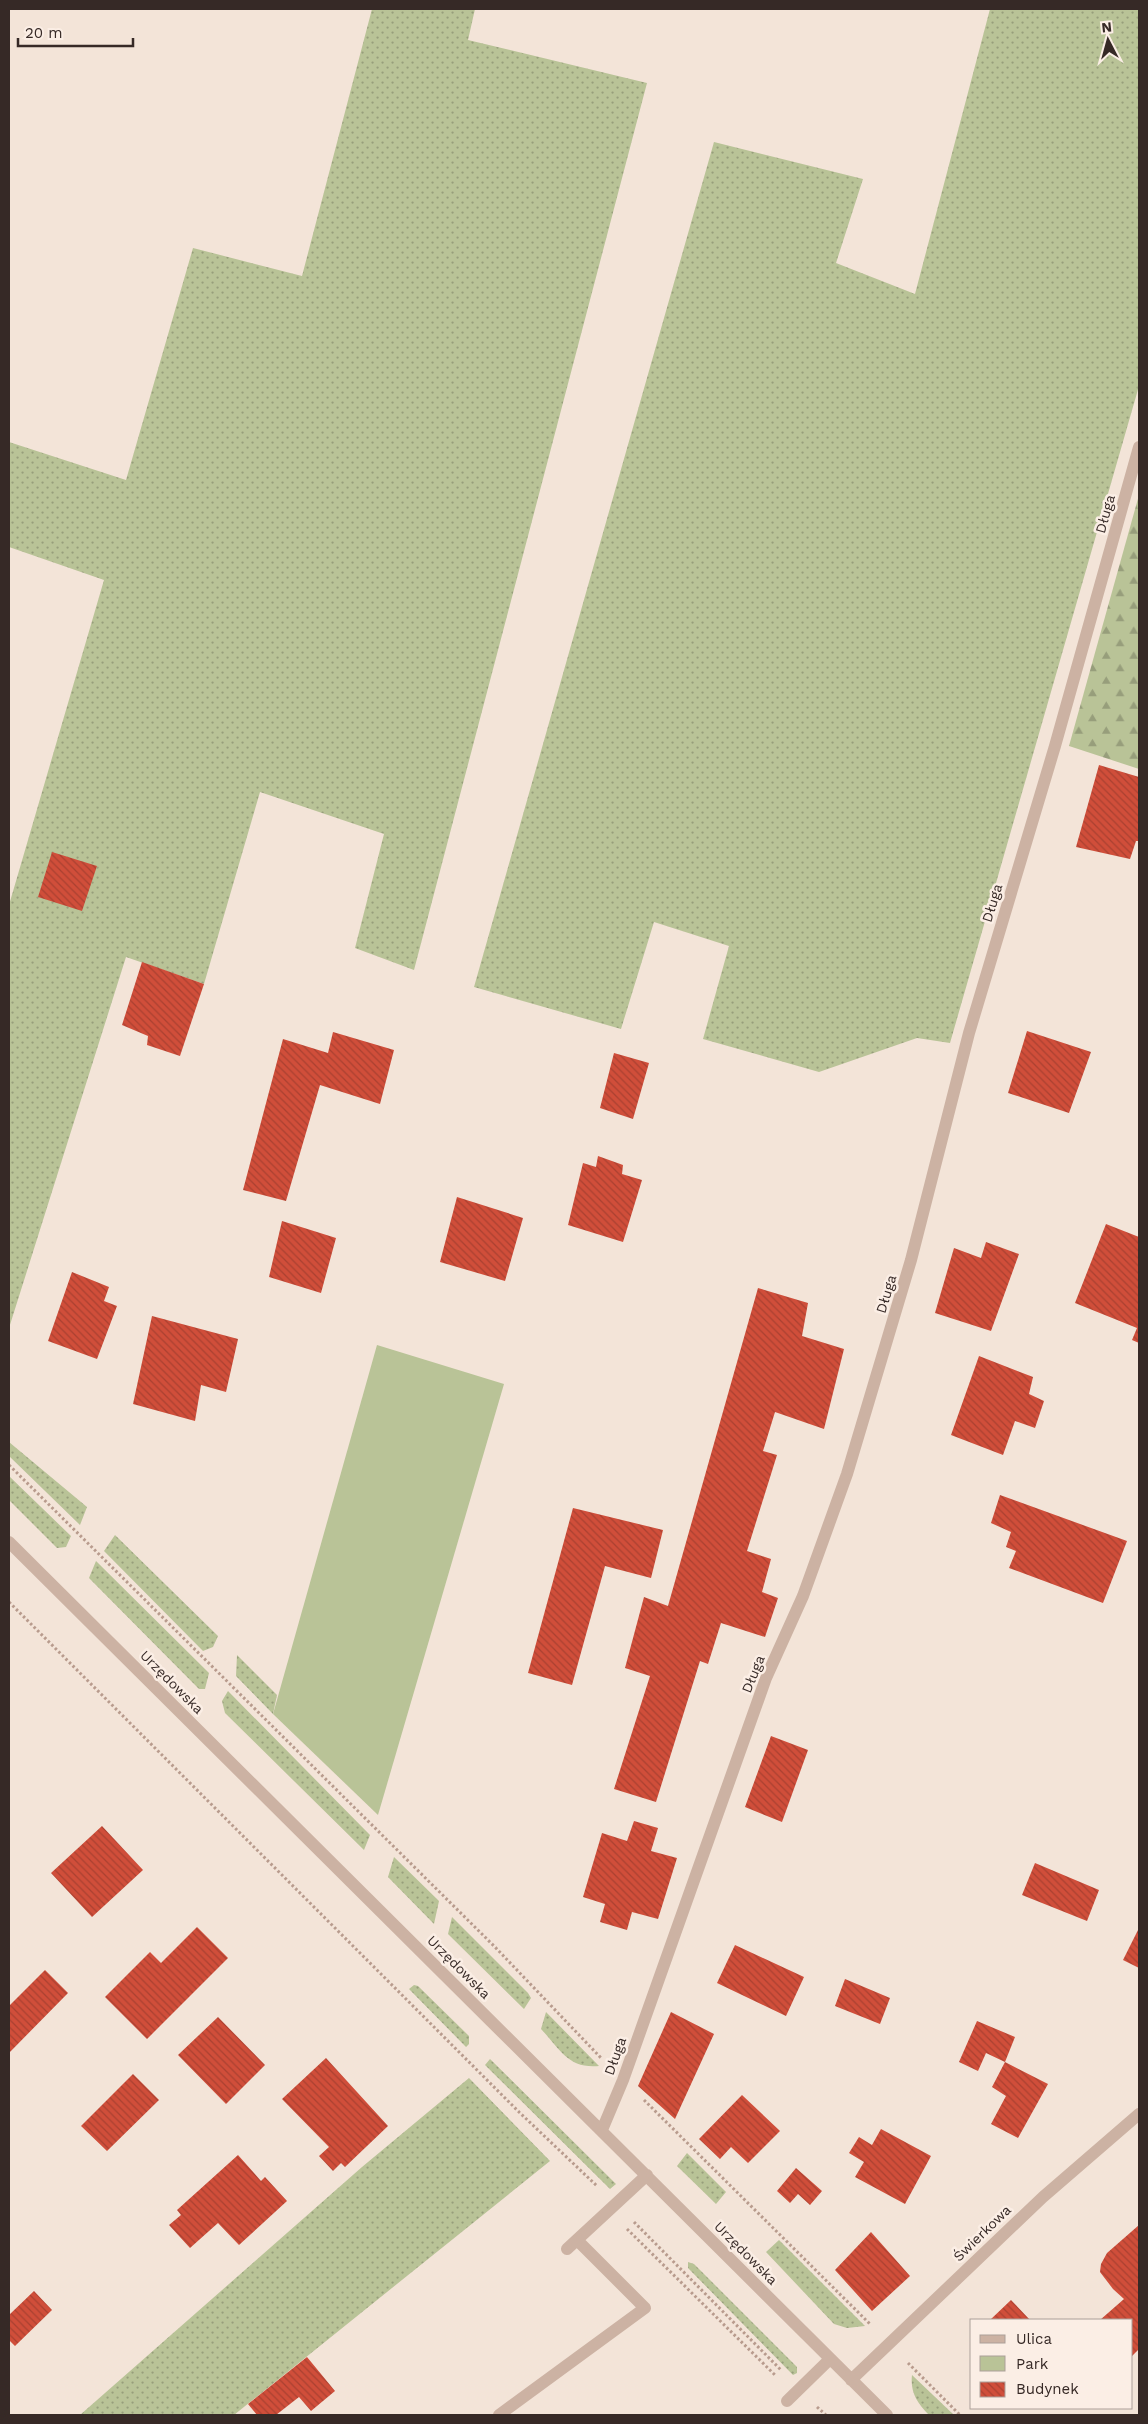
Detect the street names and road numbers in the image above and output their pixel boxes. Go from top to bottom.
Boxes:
street label: Długa [1092,493,1118,535]
street label: Długa [979,882,1005,924]
street label: Długa [873,1273,899,1315]
street label: Urzędowska [137,1647,207,1717]
street label: Długa [738,1653,768,1695]
street label: Urzędowska [424,1932,494,2002]
street label: Długa [601,2035,629,2077]
street label: Świerkowa [950,2202,1014,2264]
street label: Urzędowska [711,2218,781,2288]

